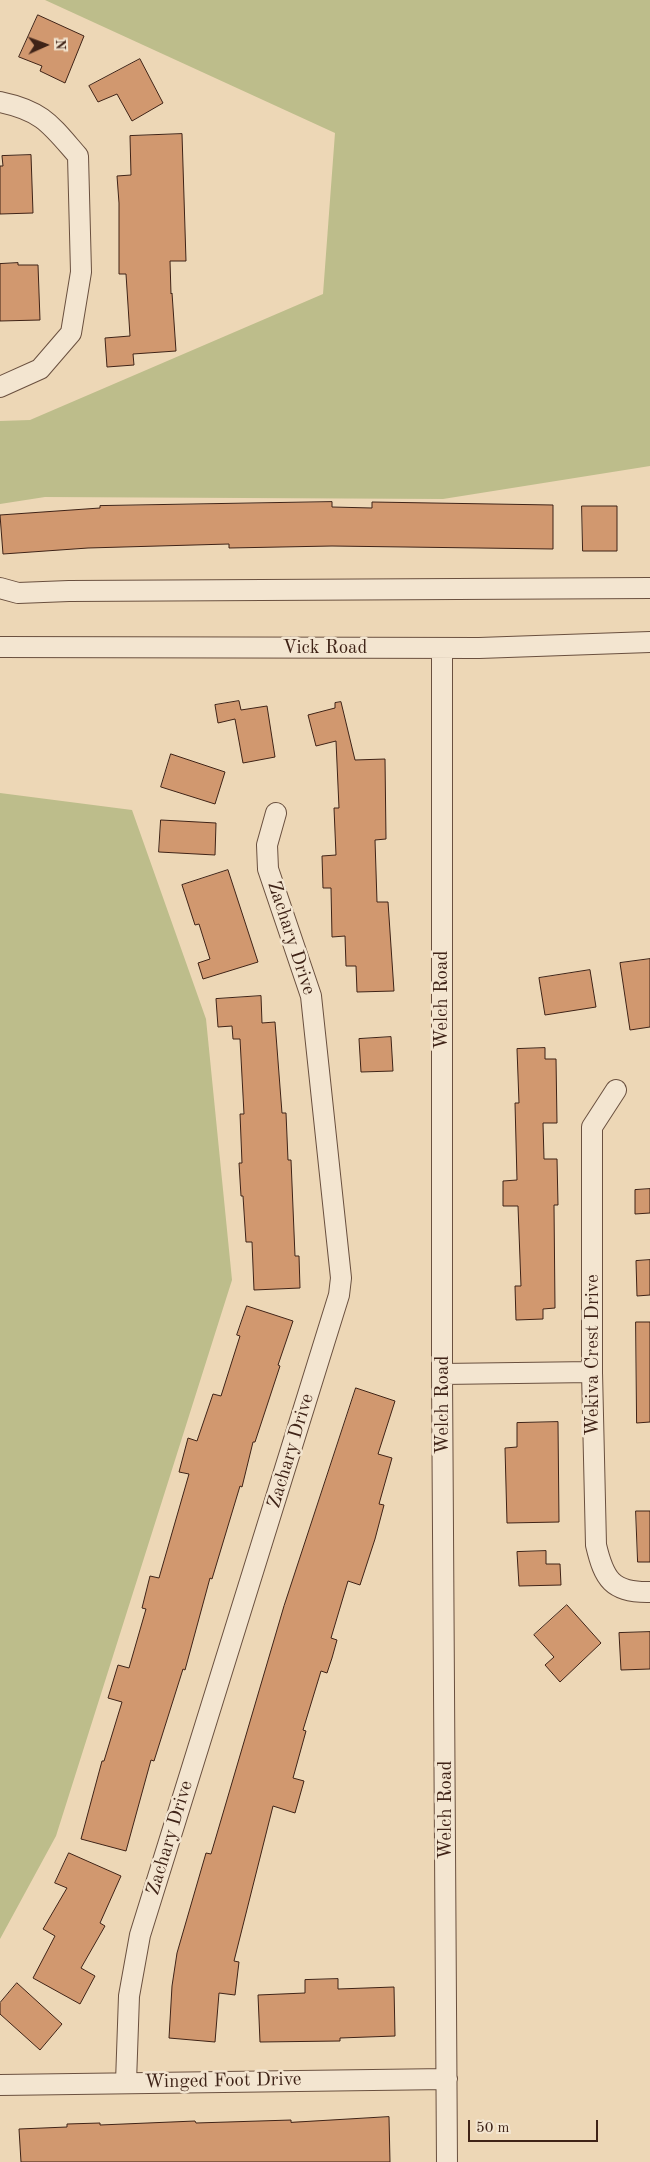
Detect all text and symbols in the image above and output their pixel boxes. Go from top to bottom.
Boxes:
north arrow [20,20,70,70]
text: N [53,39,67,50]
street label: Vick Road [283,637,367,659]
street label: Zachary Drive [262,878,320,998]
street label: Welch Road [431,951,453,1049]
street label: Wekiva Crest Drive [582,1274,604,1436]
street label: Welch Road [432,1356,454,1454]
street label: Zachary Drive [263,1391,319,1511]
street label: Welch Road [435,1761,457,1859]
street label: Zachary Drive [142,1778,198,1898]
street label: Winged Foot Drive [144,2068,302,2094]
scale bar [470,2110,600,2142]
text: 50 m [476,2121,510,2136]

